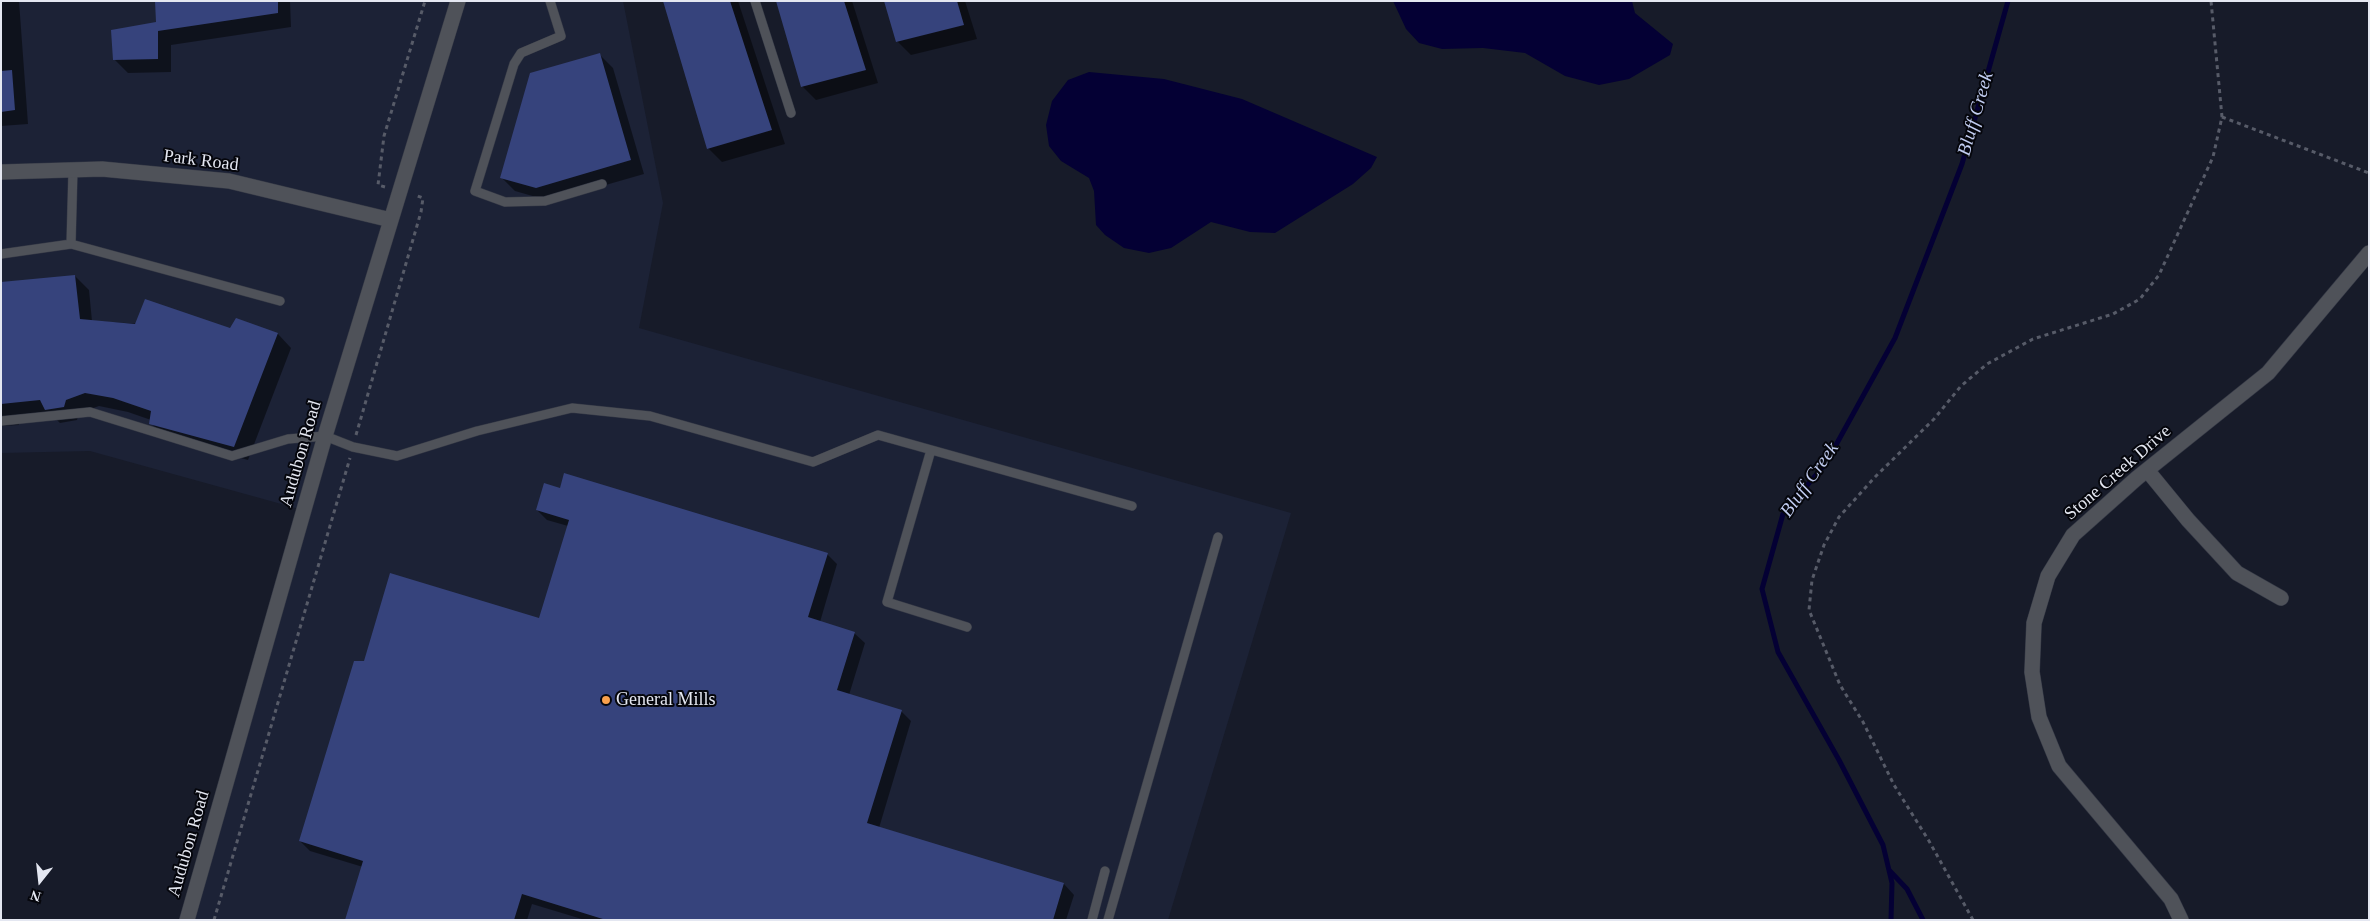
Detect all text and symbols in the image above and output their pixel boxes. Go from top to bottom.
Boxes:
water label: Bluff Creek [1953,69,1999,159]
street label: Park Road [162,146,240,176]
street label: Audubon Road [276,398,326,510]
street label: Stone Creek Drive [2060,421,2176,525]
water label: Bluff Creek [1776,438,1844,522]
place label: General Mills [616,689,715,711]
marker: General Mills [600,694,612,706]
street label: Audubon Road [164,788,214,900]
north arrow [15,856,65,906]
text: N [29,887,43,905]

